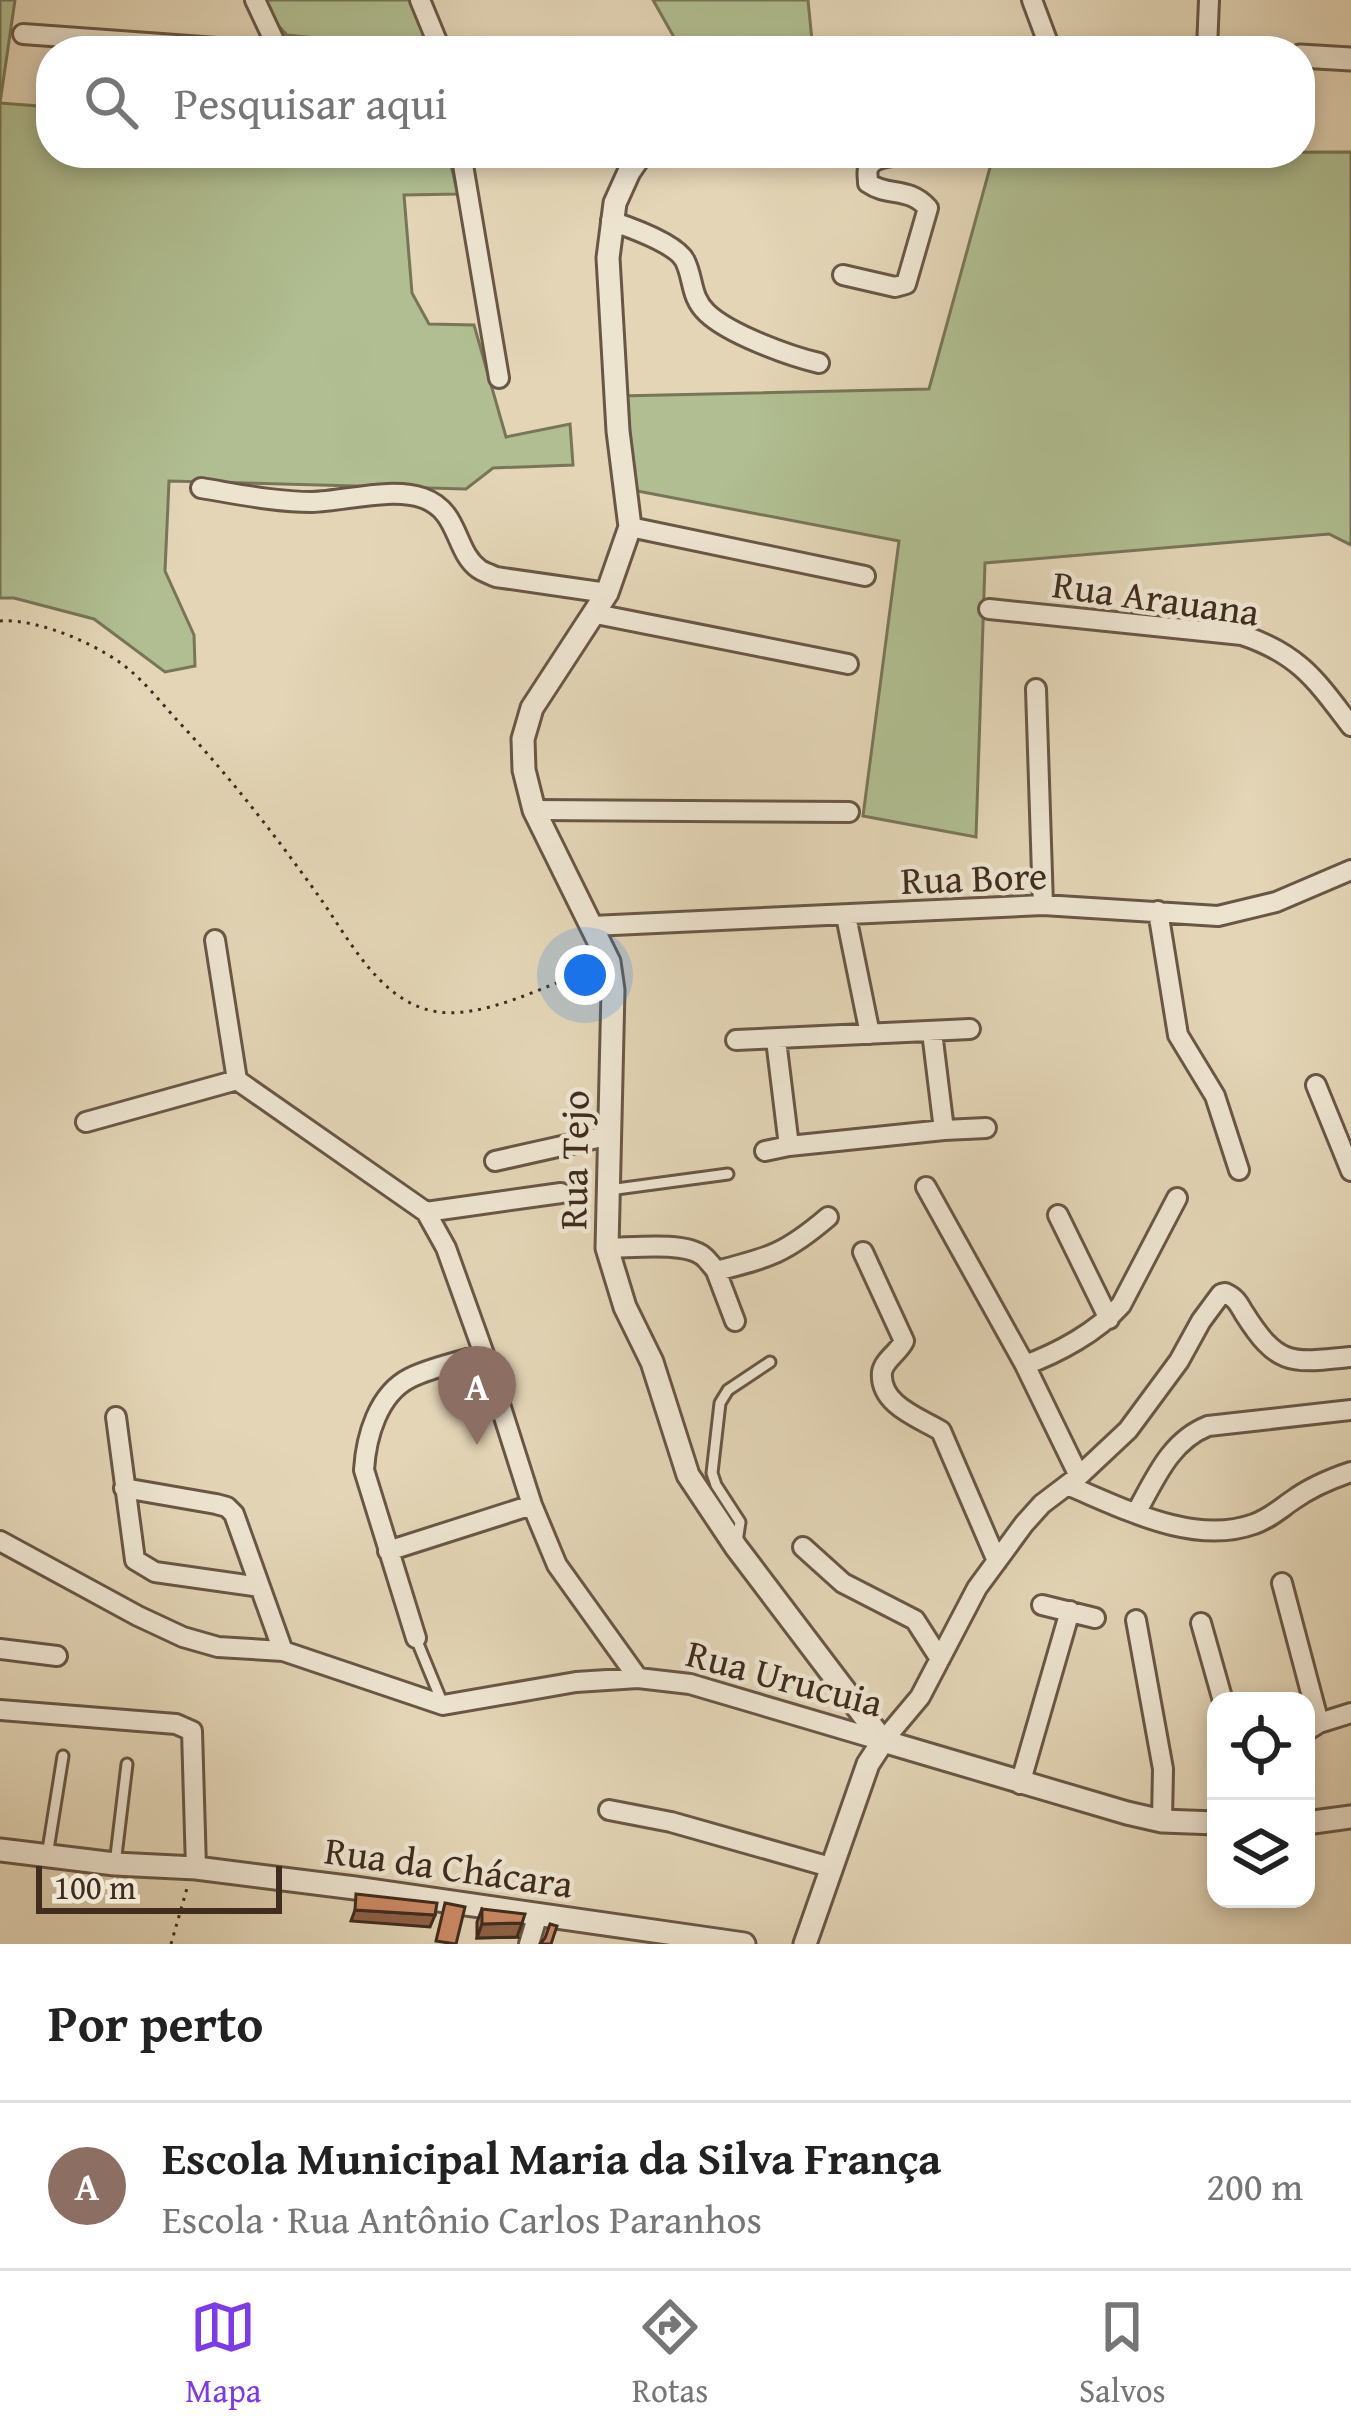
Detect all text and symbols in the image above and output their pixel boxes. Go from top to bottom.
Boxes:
search box [36,36,1315,168]
icon: search [78,69,144,135]
text: Pesquisar aqui [174,70,447,135]
street label: Rua Arauana [1049,554,1264,640]
street label: Rua Bore [900,846,1048,908]
your location [555,945,615,1005]
street label: Rua Tejo [543,1090,603,1230]
pin: A [438,1346,516,1445]
street label: Rua Urucuia [680,1623,890,1731]
map controls [1207,1692,1315,1908]
button: locate [1207,1692,1315,1800]
button: layers [1207,1800,1315,1908]
street label: Rua da Chácara [321,1820,577,1912]
scale bar [36,1860,282,1913]
text: 100 m [54,1863,136,1911]
text: Por perto [48,1985,263,2060]
text: Escola Municipal Maria da Silva França [162,2125,941,2190]
text: A [75,2157,99,2214]
text: 200 m [1206,2157,1303,2214]
text: Escola · Rua Antônio Carlos Paranhos [162,2190,762,2247]
tab: Mapa [185,2294,261,2414]
tab: Rotas [632,2294,708,2414]
tab: Salvos [1079,2294,1166,2414]

